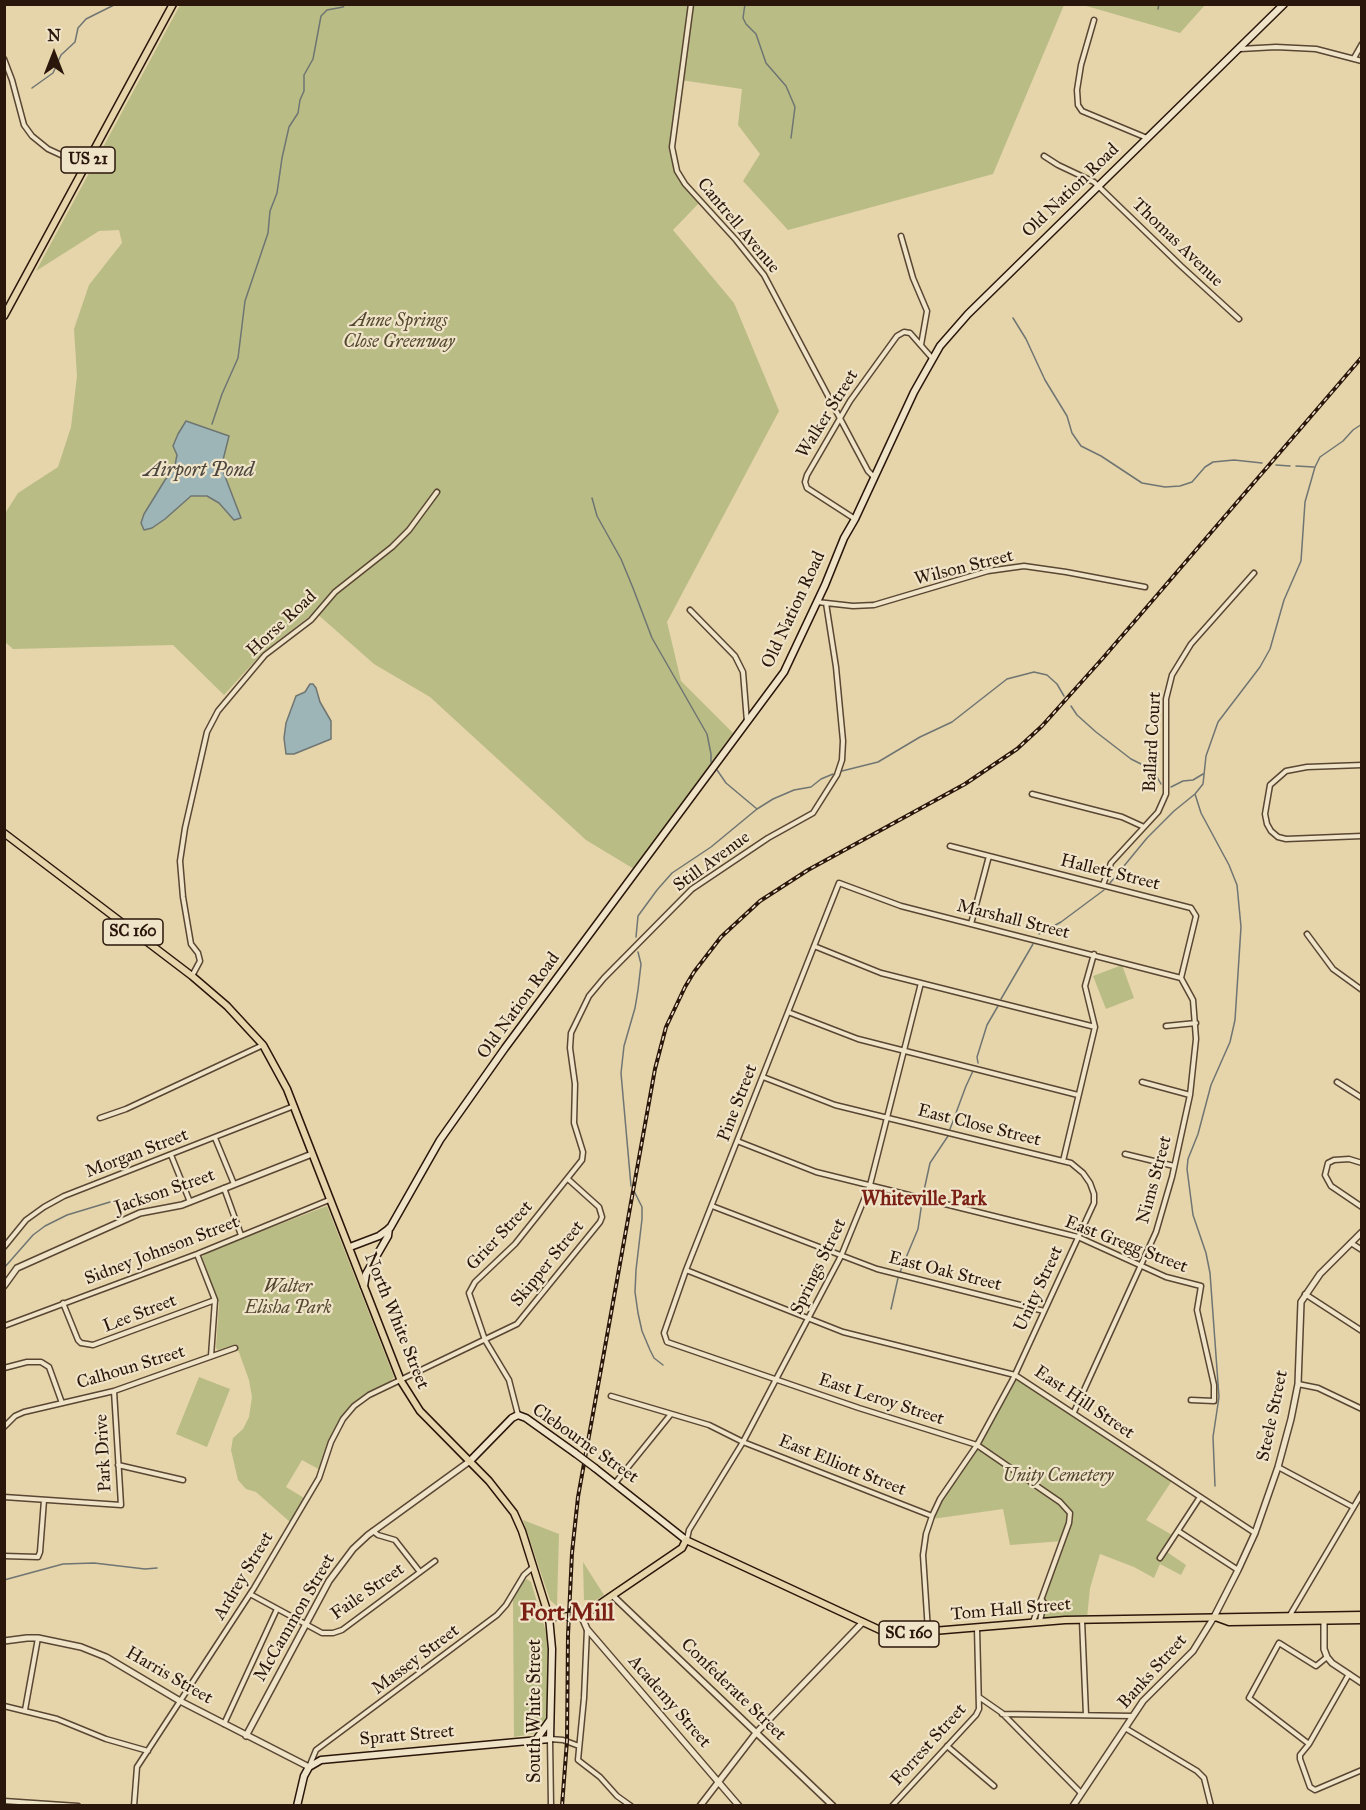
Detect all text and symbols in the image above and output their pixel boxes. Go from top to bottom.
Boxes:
north arrow [24,24,84,84]
text: N [47,26,61,45]
street label: Old Nation Road [1018,139,1124,243]
road number: US 21 [61,147,115,173]
street label: Cantrell Avenue [692,174,784,278]
street label: Thomas Avenue [1127,194,1227,292]
park label: Anne Springs Close Greenway [343,311,455,354]
street label: Walker Street [792,366,864,462]
water label: Airport Pond [144,459,254,483]
street label: Wilson Street [912,545,1016,591]
street label: Old Nation Road [758,548,830,672]
street label: Horse Road [243,586,321,662]
street label: Ballard Court [1140,691,1166,793]
street label: Still Avenue [670,827,754,897]
street label: Hallett Street [1058,850,1162,896]
street label: Marshall Street [954,896,1072,944]
road number: SC 160 [103,919,163,945]
street label: Old Nation Road [473,949,565,1063]
street label: Pine Street [713,1061,763,1145]
street label: East Close Street [915,1100,1043,1152]
street label: Morgan Street [82,1124,192,1184]
street label: Nims Street [1133,1134,1177,1226]
street label: Jackson Street [112,1165,218,1219]
district label: Whiteville Park [861,1188,987,1212]
street label: Grier Street [462,1197,538,1275]
street label: Sidney Johnson Street [82,1212,242,1290]
street label: East Gregg Street [1061,1212,1191,1278]
street label: Springs Street [786,1215,852,1319]
street label: Skipper Street [507,1217,589,1311]
street label: Unity Street [1010,1243,1068,1335]
street label: East Oak Street [886,1248,1004,1296]
street label: North White Street [359,1249,433,1393]
park label: Walter Elisha Park [245,1277,331,1320]
street label: Lee Street [100,1290,180,1338]
street label: Calhoun Street [74,1341,188,1395]
street label: East Hill Street [1030,1362,1138,1444]
street label: Steele Street [1253,1368,1293,1464]
street label: East Leroy Street [815,1370,947,1430]
street label: Clebourne Street [528,1399,642,1489]
street label: Park Drive [91,1413,117,1493]
street label: East Elliott Street [775,1431,909,1501]
park label: Unity Cemetery [1003,1466,1113,1488]
street label: Ardrey Street [209,1528,279,1624]
street label: McCammon Street [250,1550,340,1686]
street label: Faile Street [327,1559,409,1625]
street label: Tom Hall Street [950,1594,1072,1626]
district label: Fort Mill [520,1600,614,1628]
street label: Massey Street [368,1620,464,1700]
road number: SC 160 [879,1621,939,1647]
street label: Banks Street [1114,1630,1192,1714]
street label: Confederate Street [676,1634,790,1746]
street label: South White Street [525,1639,547,1783]
street label: Harris Street [122,1642,216,1710]
street label: Academy Street [623,1651,715,1753]
street label: Forrest Street [887,1700,971,1790]
street label: Spratt Street [359,1721,455,1751]

